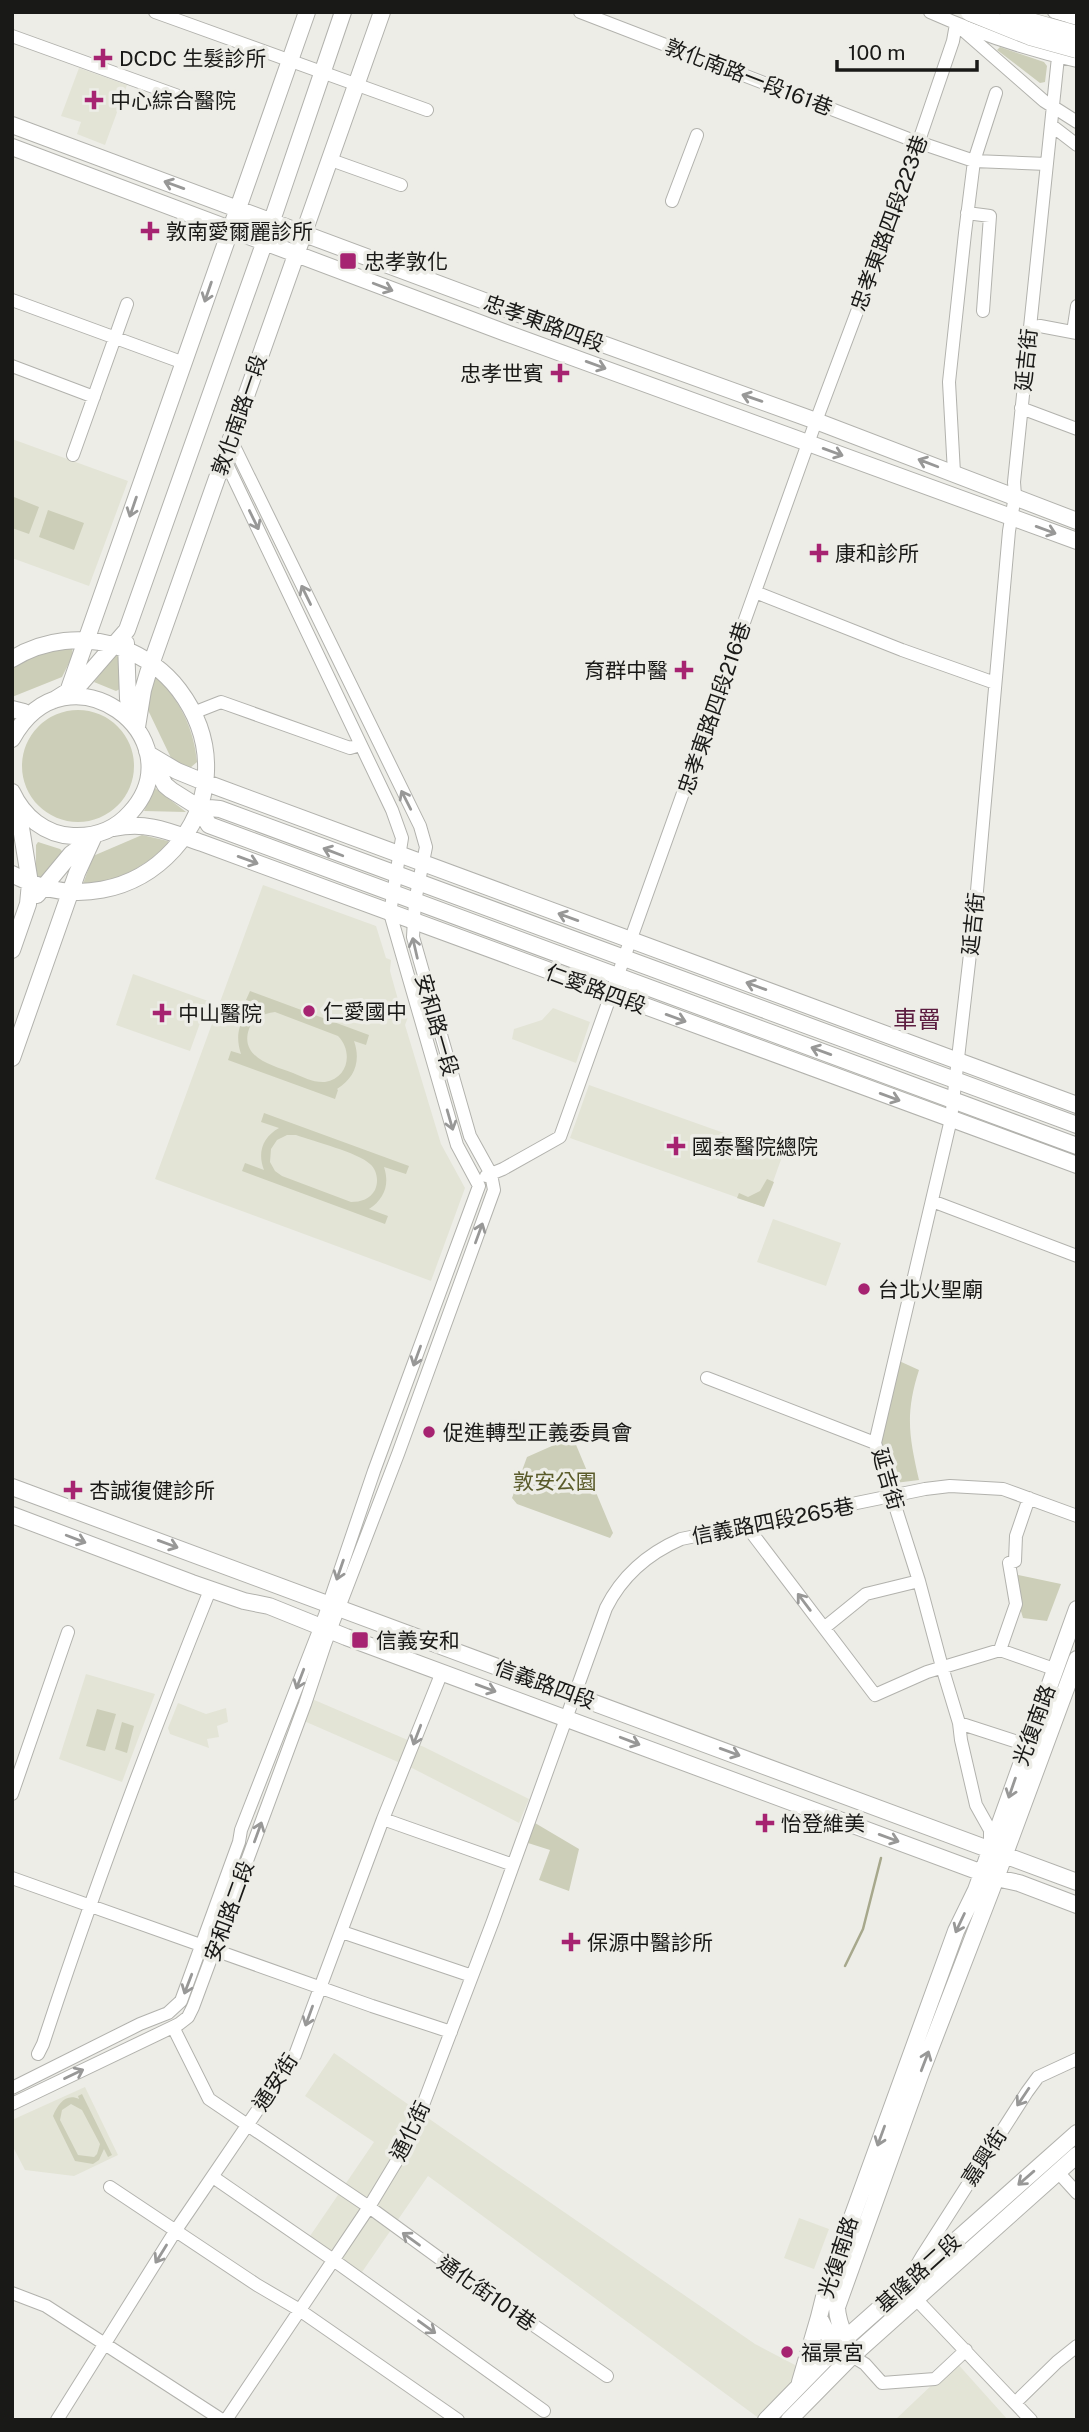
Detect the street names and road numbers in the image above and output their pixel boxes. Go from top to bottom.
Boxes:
street label: 敦化南路一段161巷 [662,34,836,120]
street label: 忠孝東路四段223巷 [846,132,932,314]
street label: 忠孝東路四段 [481,290,607,356]
street label: 延吉街 [1010,327,1042,393]
street label: 敦化南路一段 [207,351,271,479]
street label: 忠孝東路四段216巷 [673,618,755,798]
street label: 延吉街 [957,891,989,957]
street label: 仁愛路四段 [542,959,650,1019]
street label: 安和路一段 [411,971,463,1079]
street label: 延吉街 [867,1445,909,1513]
street label: 信義路四段265巷 [690,1493,856,1549]
street label: 信義路四段 [491,1654,599,1714]
street label: 光復南路 [1008,1681,1060,1769]
street label: 安和路二段 [199,1857,259,1965]
street label: 通安街 [247,2049,303,2115]
street label: 通化街 [385,2097,435,2165]
street label: 嘉興街 [956,2124,1012,2190]
street label: 光復南路 [813,2213,863,2301]
street label: 基隆路二段 [871,2229,965,2317]
street label: 通化街101巷 [433,2250,541,2336]

